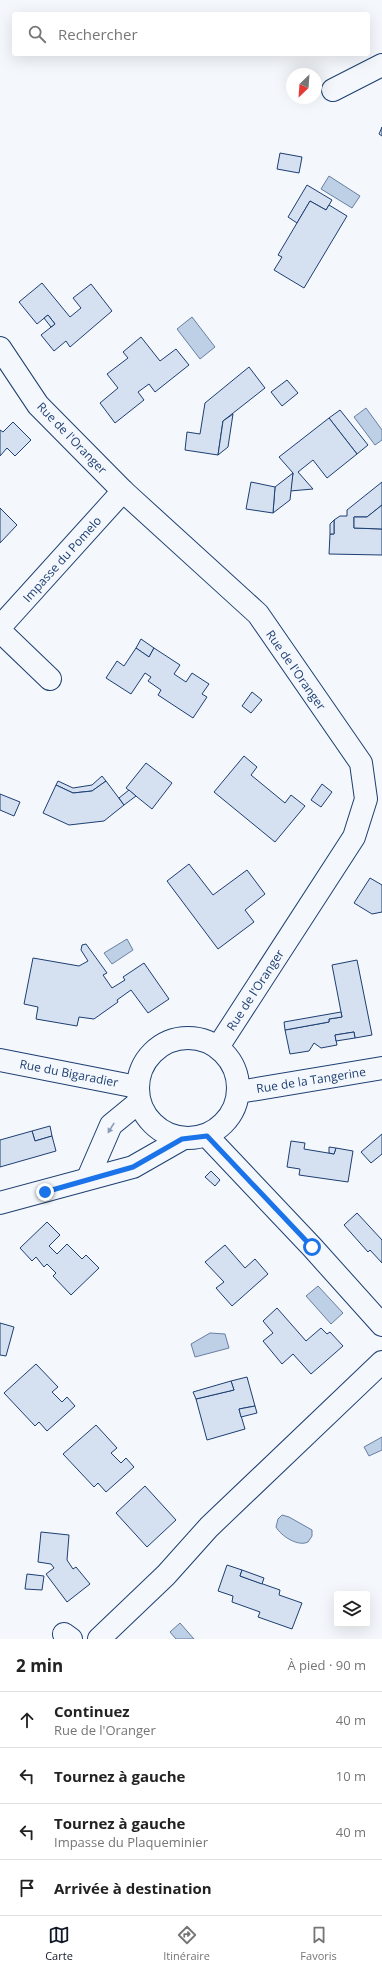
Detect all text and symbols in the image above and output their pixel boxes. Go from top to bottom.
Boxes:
search box [12,12,370,56]
icon: search [26,23,48,45]
text: Rechercher [58,24,138,44]
north arrow [286,68,322,104]
street label: Rue de l'Oranger [33,398,111,478]
street label: Impasse du Pomelo [19,512,105,606]
street label: Rue de l'Oranger [262,627,330,713]
street label: Rue de l'Oranger [222,946,288,1034]
street label: Rue du Bigaradier [18,1055,120,1091]
street label: Rue de la Tangerine [255,1063,367,1097]
one-way arrow [107,1123,115,1133]
route end [36,1183,54,1201]
route start [303,1238,321,1256]
map controls [334,1591,370,1627]
button: layers [334,1591,370,1627]
text: 2 min [16,1654,63,1677]
text: À pied · 90 m [287,1656,366,1674]
text: Continuez [54,1701,130,1721]
icon: ahead [16,1709,38,1731]
text: 40 m [336,1711,366,1729]
text: Rue de l'Oranger [54,1721,156,1739]
icon: left [16,1765,38,1787]
text: Tournez à gauche [54,1766,185,1786]
text: 10 m [336,1767,366,1785]
text: Tournez à gauche [54,1813,185,1833]
icon: left [16,1821,38,1843]
text: 40 m [336,1823,366,1841]
text: Impasse du Plaqueminier [54,1833,208,1851]
icon: arrive [16,1877,38,1899]
text: Arrivée à destination [54,1878,212,1898]
tab: Carte [45,1924,73,1963]
tab: Itinéraire [163,1924,210,1963]
tab: Favoris [300,1924,337,1963]

